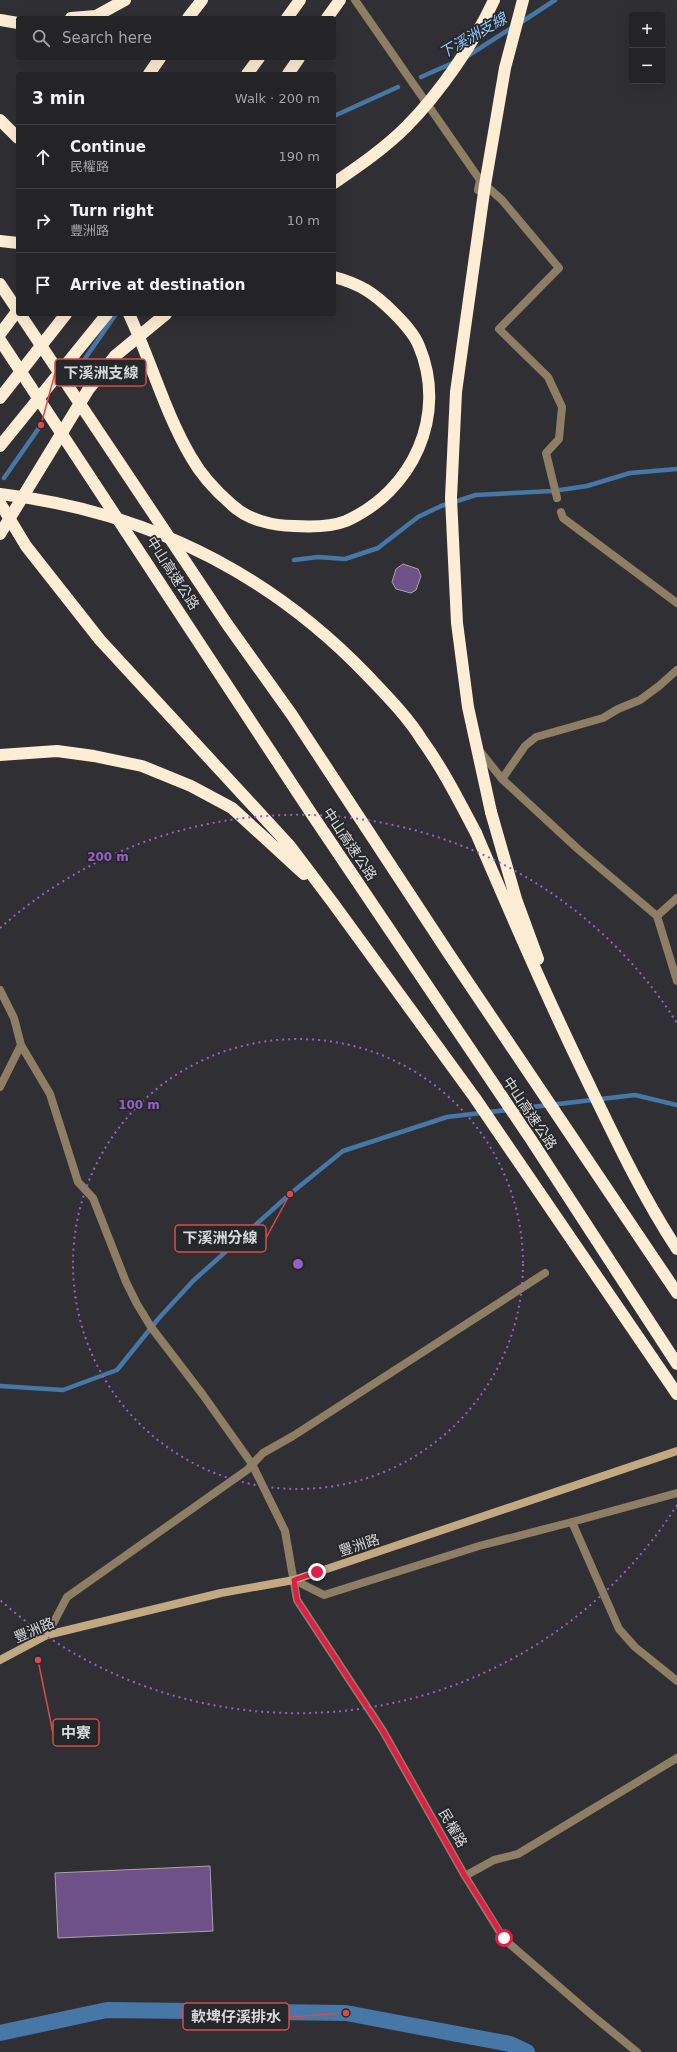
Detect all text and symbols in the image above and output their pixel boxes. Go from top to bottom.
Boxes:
water label: 下溪洲支線 [436,8,512,63]
map controls [629,12,665,84]
button: + [629,12,665,48]
search box [16,16,336,60]
icon: search [30,27,52,49]
text: Search here [62,29,152,47]
button: − [629,48,665,84]
text: 3 min [32,88,85,108]
text: Walk · 200 m [235,91,320,106]
text: Continue [70,138,146,156]
icon: ahead [32,146,54,168]
text: 190 m [278,149,320,164]
text: 民權路 [70,159,109,174]
text: Turn right [70,202,154,220]
icon: right [32,210,54,232]
text: 10 m [287,213,320,228]
text: 豐洲路 [70,223,109,238]
icon: arrive [32,274,54,296]
text: Arrive at destination [70,276,245,294]
callout: 下溪洲支線 [55,359,146,386]
text: 下溪洲支線 [63,364,139,382]
street label: 中山高速公路 [143,533,203,613]
street label: 中山高速公路 [320,805,380,883]
text: 200 m [87,850,129,864]
street label: 中山高速公路 [500,1074,560,1152]
text: 100 m [118,1098,160,1112]
callout: 下溪洲分線 [175,1225,266,1252]
text: 下溪洲分線 [182,1229,258,1247]
centre of rings [291,1257,305,1271]
street label: 豐洲路 [337,1531,381,1559]
route end [308,1563,326,1581]
street label: 豐洲路 [12,1614,56,1646]
callout: 中寮 [53,1719,99,1746]
text: 中寮 [61,1724,91,1742]
street label: 民權路 [436,1806,470,1850]
route start [495,1929,513,1947]
callout: 軟埤仔溪排水 [183,2003,289,2030]
text: 軟埤仔溪排水 [191,2008,281,2026]

